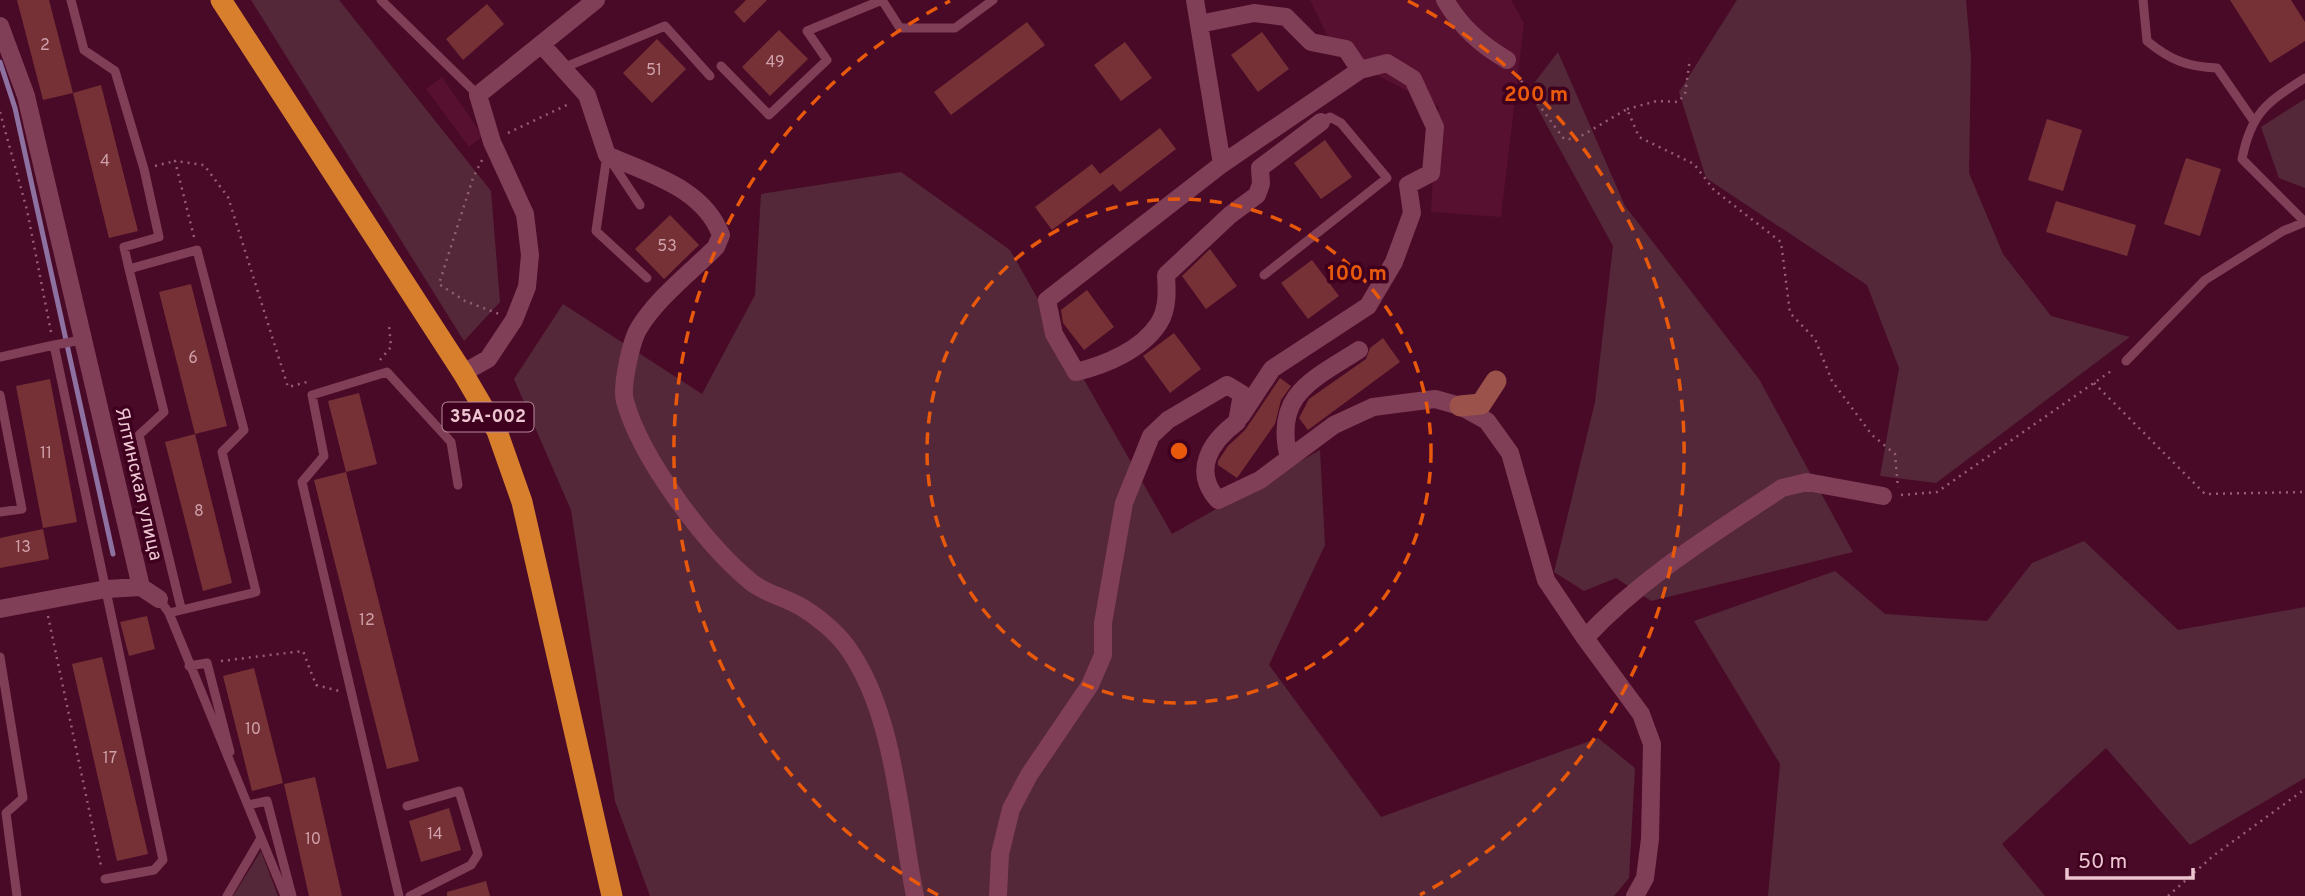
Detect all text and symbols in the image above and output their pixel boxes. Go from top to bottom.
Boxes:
house number: 2 [40,36,50,56]
house number: 49 [765,53,785,73]
house number: 51 [646,61,662,81]
text: 200 m [1504,82,1568,109]
house number: 4 [100,152,110,172]
house number: 53 [657,237,677,257]
text: 100 m [1327,261,1387,288]
house number: 6 [188,349,198,369]
road number: 35А-002 [442,402,534,432]
street label: Ялтинская улица [109,405,167,563]
centre of rings [1167,439,1191,463]
house number: 11 [40,444,52,464]
house number: 8 [194,502,204,522]
house number: 13 [15,538,31,558]
house number: 12 [359,611,375,631]
house number: 10 [245,720,261,740]
house number: 17 [103,749,117,769]
house number: 14 [427,825,443,845]
house number: 10 [305,830,321,850]
scale bar [2067,836,2193,880]
text: 50 m [2078,849,2127,876]

